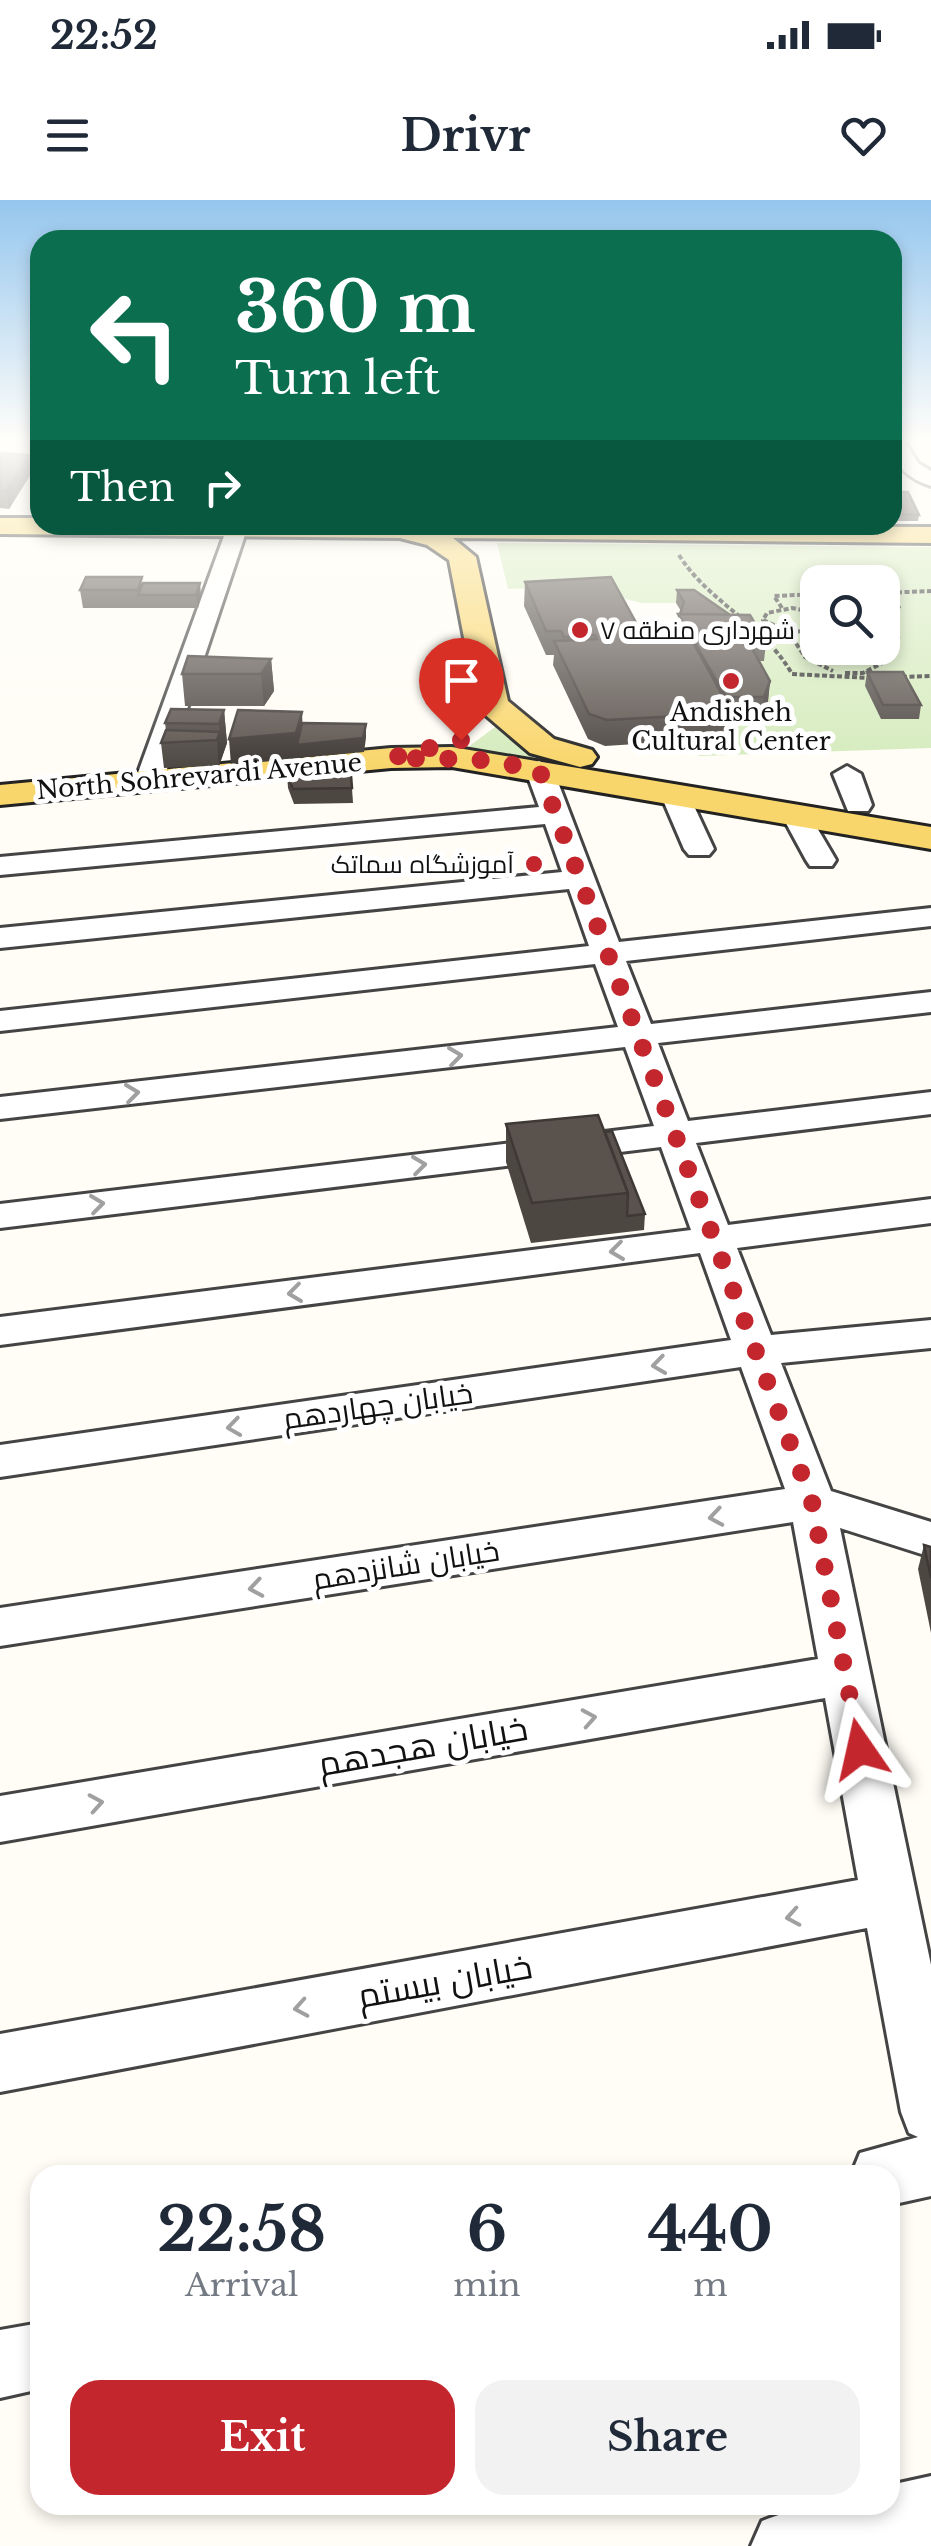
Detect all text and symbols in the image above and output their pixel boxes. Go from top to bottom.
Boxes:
text: 22:52 [50,12,158,59]
text: Drivr [400,107,531,163]
icon: menu [40,108,95,163]
icon: heart [836,108,891,163]
text: 360 m [235,264,476,351]
icon: left [70,270,200,400]
text: Turn left [235,350,440,406]
icon: right [195,460,250,515]
text: Then [70,464,175,511]
map controls [800,565,900,665]
button: search [800,565,900,665]
place label: شهرداری منطقه ۷ [600,615,795,646]
marker: شهرداری منطقه ۷ [569,619,591,641]
pin [419,638,504,741]
icon: arrive [434,653,489,708]
marker: Andisheh Cultural Center [720,670,742,692]
place label: Andisheh Cultural Center [631,697,831,757]
street label: North Sohrevardi Avenue [35,747,363,806]
place label: آموزشگاه سماتک [331,849,514,880]
marker: آموزشگاه سماتک [523,853,545,875]
one-way arrow [447,1046,463,1067]
one-way arrow [124,1083,140,1104]
one-way arrow [412,1155,428,1176]
one-way arrow [89,1194,105,1215]
one-way arrow [609,1240,625,1261]
one-way arrow [287,1282,303,1303]
one-way arrow [651,1353,667,1374]
street label: خیابان چهاردهم [281,1374,475,1439]
one-way arrow [225,1416,242,1437]
one-way arrow [707,1506,724,1527]
street label: خیابان شانزدهم [310,1531,502,1600]
one-way arrow [248,1576,264,1597]
position arrow [808,1697,912,1801]
street label: خیابان هجدهم [315,1706,531,1788]
one-way arrow [581,1708,597,1729]
one-way arrow [88,1793,104,1814]
one-way arrow [785,1906,801,1927]
street label: خیابان بیستم [354,1944,536,2020]
one-way arrow [293,1997,310,2018]
text: 22:58 [157,2193,326,2267]
text: 6 [467,2193,507,2267]
text: 440 [648,2193,773,2267]
text: Arrival [185,2265,298,2305]
text: min [453,2265,521,2305]
text: m [693,2265,727,2305]
button: Exit [70,2380,455,2495]
button: Share [475,2380,860,2495]

